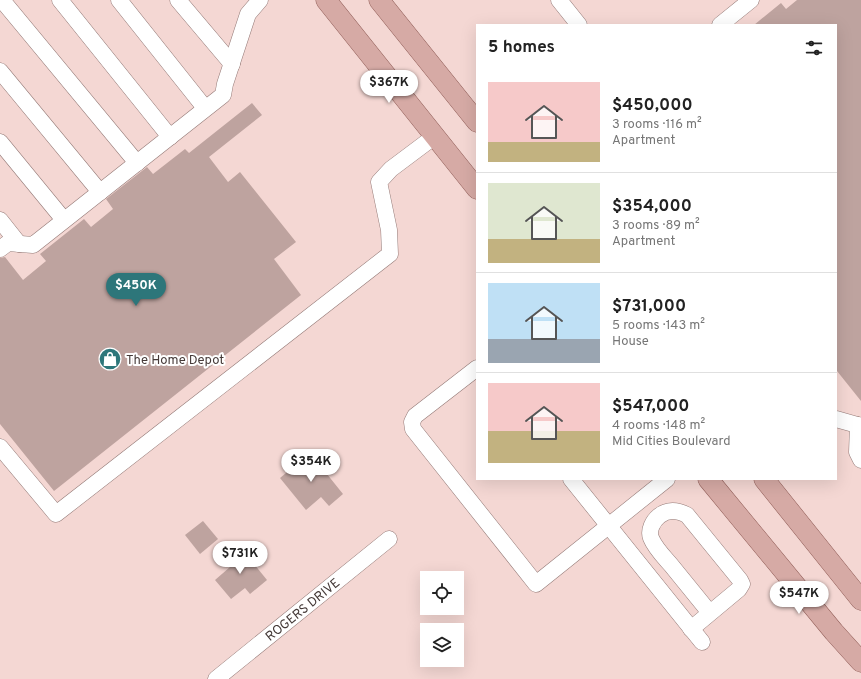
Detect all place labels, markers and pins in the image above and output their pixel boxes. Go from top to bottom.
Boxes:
pin: $367K [361,70,417,104]
pin: $450K [108,273,164,307]
shop icon: The Home Depot [97,346,123,372]
place label: The Home Depot [126,353,224,369]
pin: $354K [283,449,339,483]
pin: $731K [212,541,268,575]
pin: $547K [771,581,827,615]

